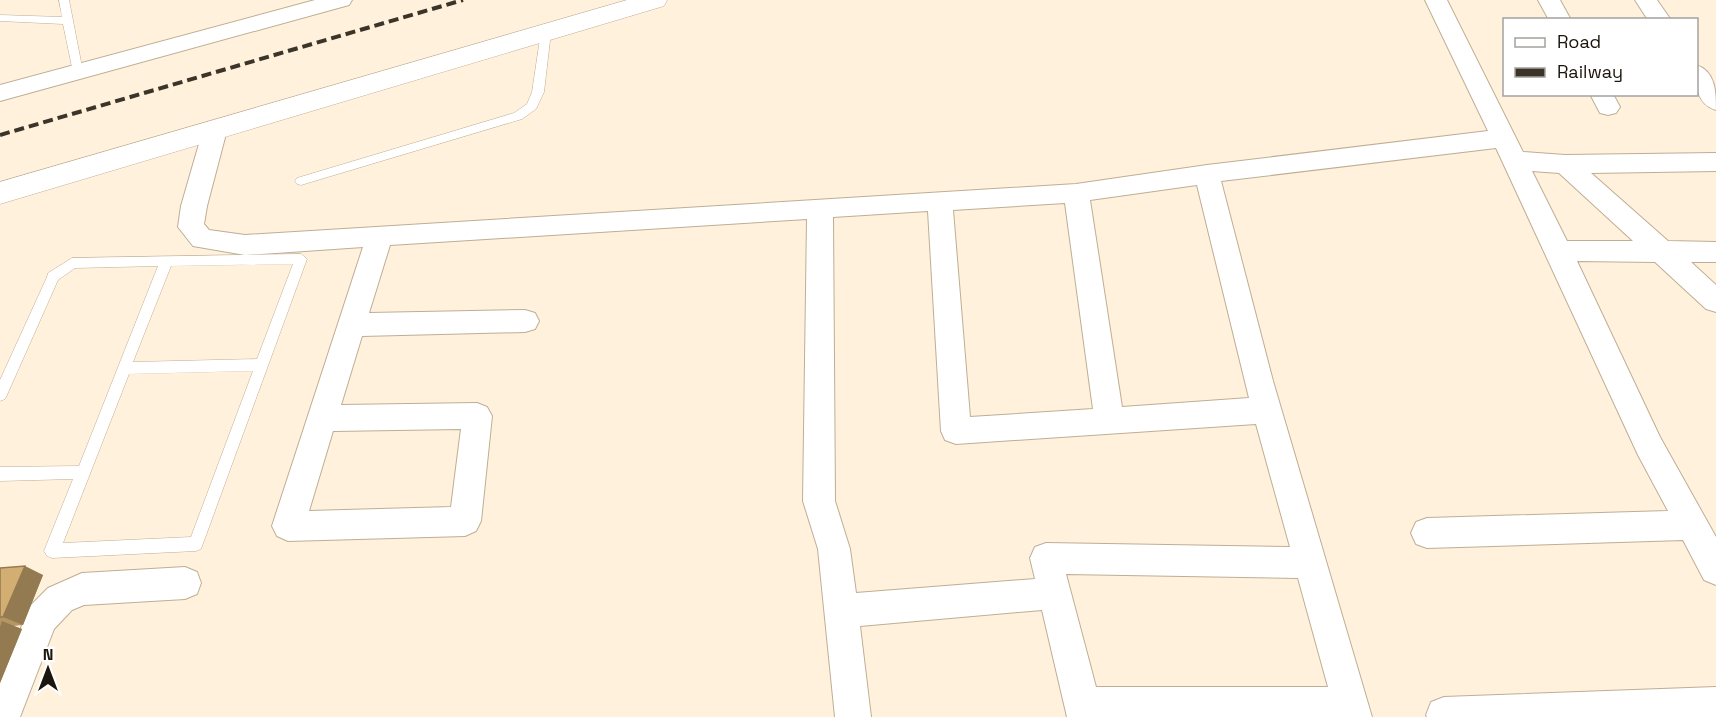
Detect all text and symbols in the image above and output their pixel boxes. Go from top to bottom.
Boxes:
legend [1503,18,1698,96]
text: Road [1557,30,1601,53]
text: Railway [1557,60,1623,83]
north arrow [18,639,78,699]
text: N [43,644,53,665]

